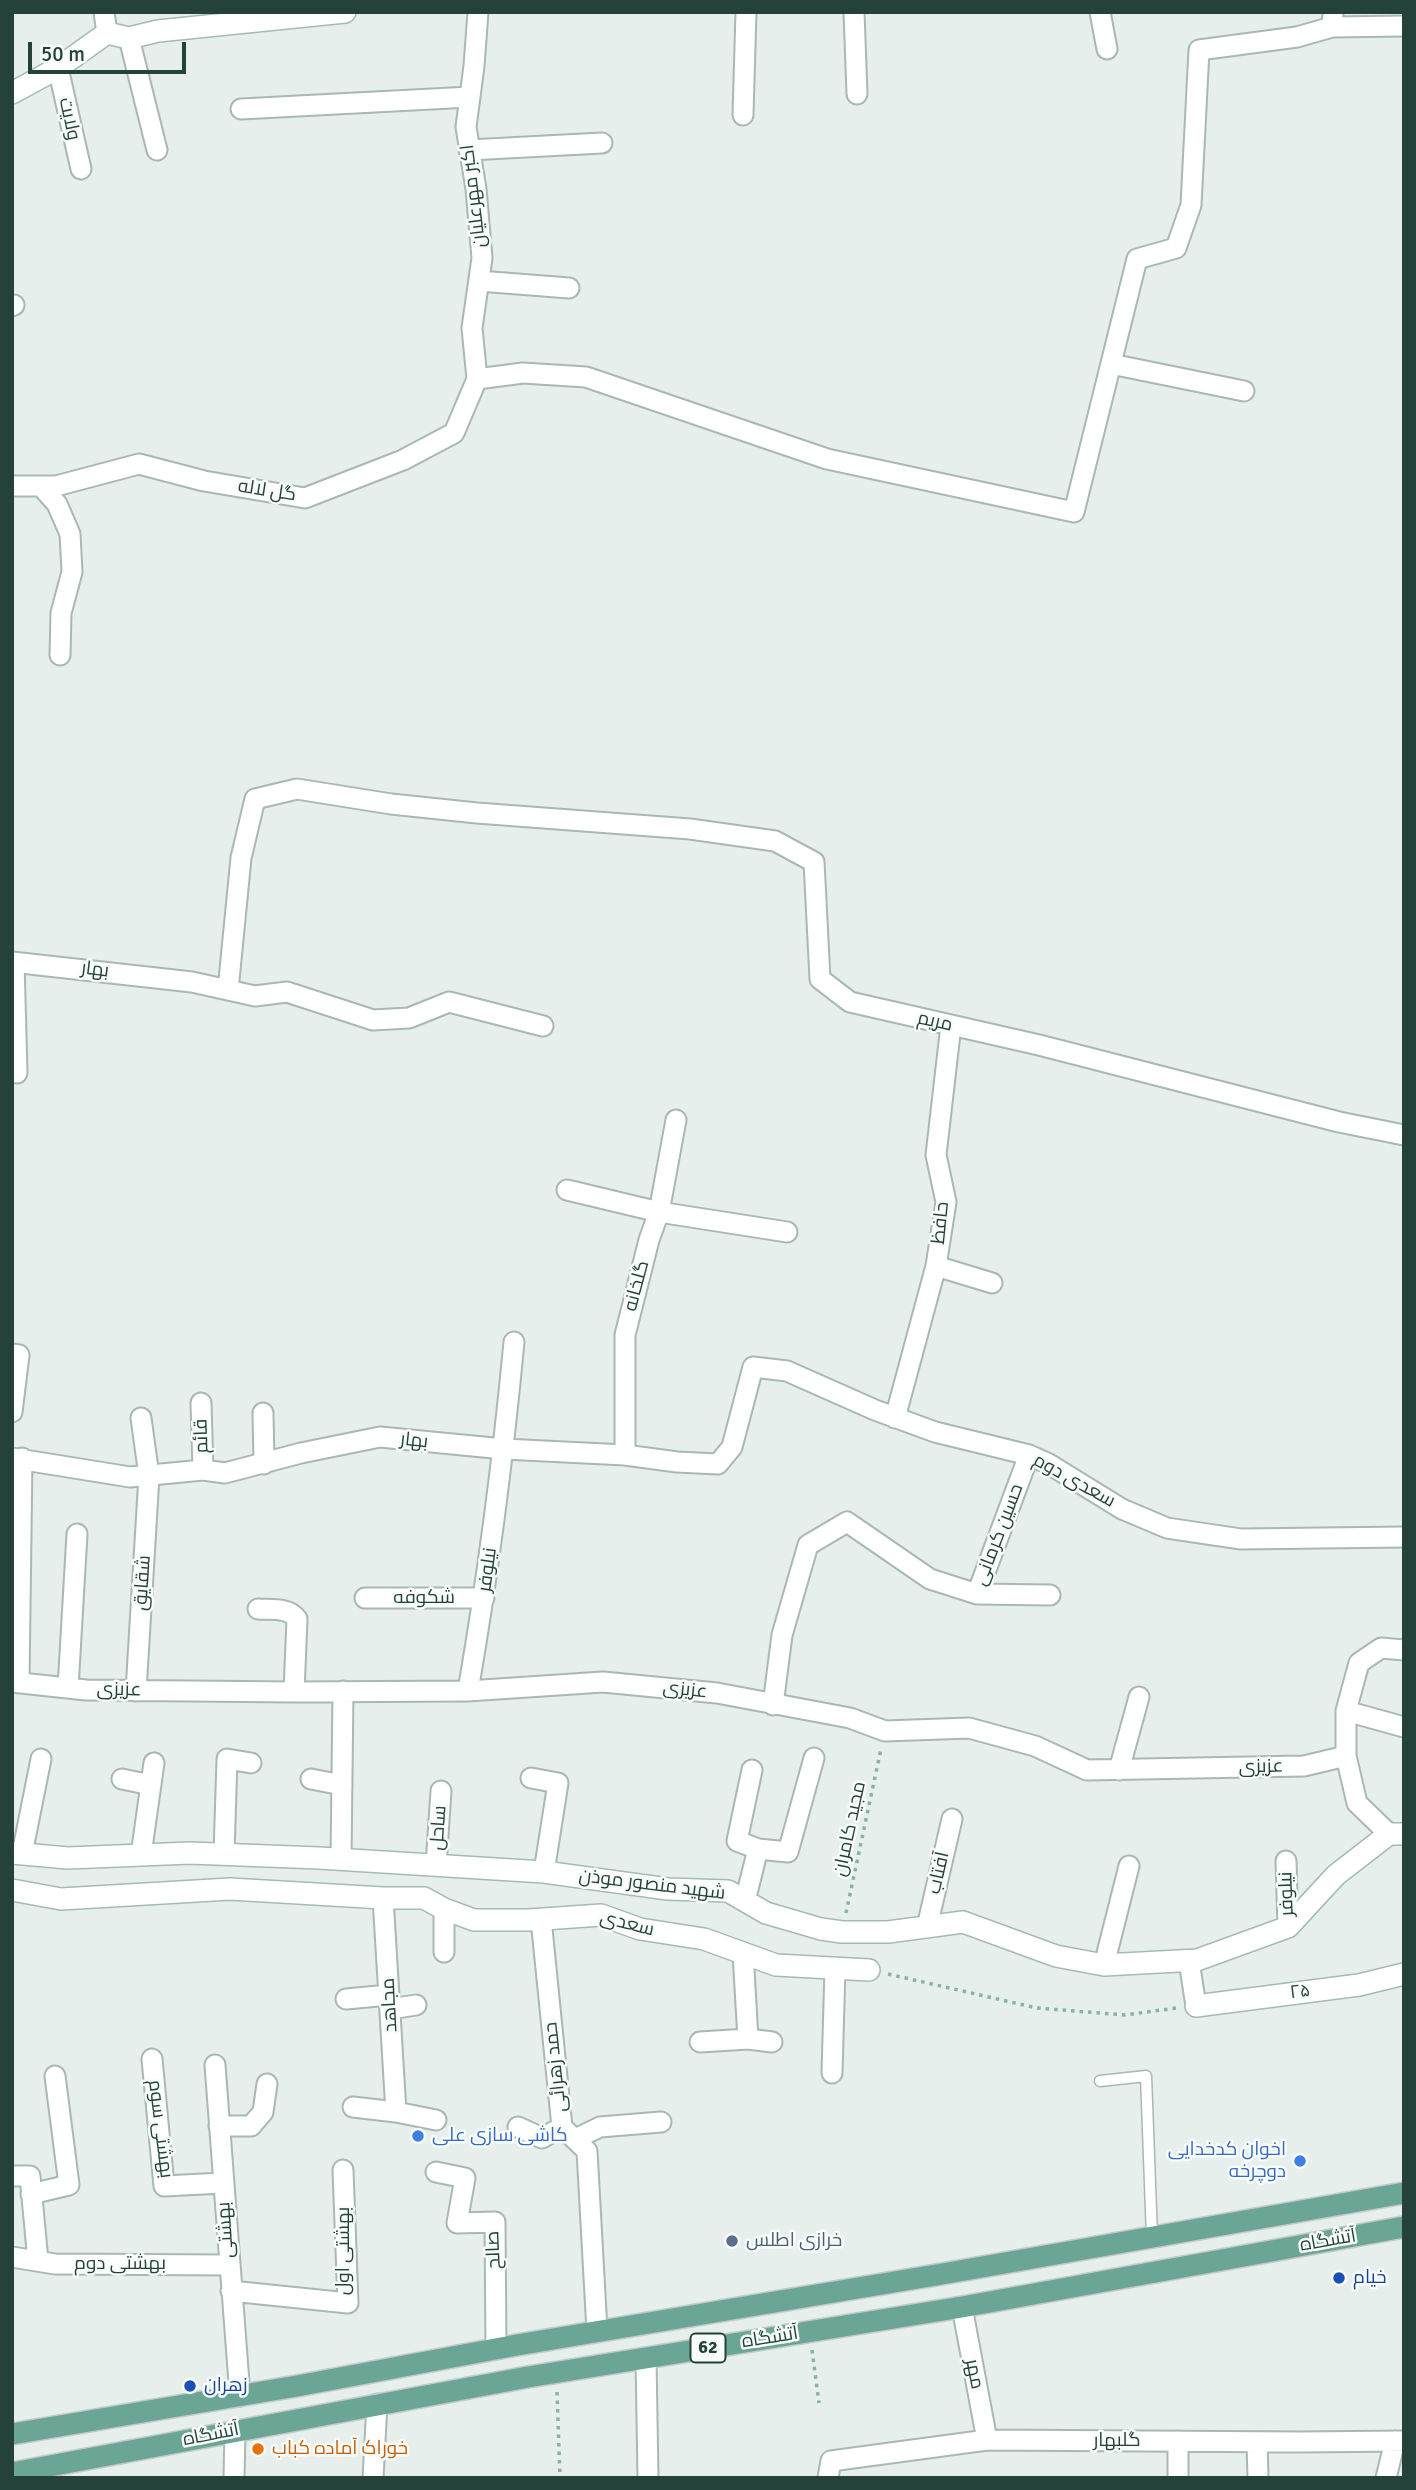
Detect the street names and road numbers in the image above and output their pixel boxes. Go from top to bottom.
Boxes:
street label: ولایت [53,96,85,142]
street label: اکبر مهرعلیان [456,143,492,249]
street label: گل لاله [236,475,298,507]
street label: بهار [80,957,110,983]
street label: مریم [915,1007,955,1037]
street label: حافظ [927,1201,955,1245]
street label: گلخانه [619,1258,655,1314]
street label: قائم [190,1418,214,1454]
street label: بهار [399,1428,429,1454]
street label: سعدی دوم [1029,1449,1119,1513]
street label: حسین کرمانی [969,1481,1029,1589]
street label: نیلوفر [474,1546,502,1594]
street label: شقایق [130,1555,156,1611]
street label: شکوفه [393,1587,455,1609]
street label: عزیزی [662,1676,708,1704]
street label: عزیزی [96,1678,142,1702]
street label: عزیزی [1238,1755,1284,1779]
street label: مجید کامران [829,1779,871,1879]
street label: ساحل [426,1805,452,1851]
street label: آفتاب [923,1850,955,1896]
street label: شهید منصور موذن [577,1865,727,1905]
street label: نیلوفر [1275,1871,1299,1917]
street label: سعدی [598,1906,656,1942]
street label: مجاهد [377,1977,403,2033]
street label: ۲۵ [1288,1979,1312,2005]
street label: حمد زهرائی [540,2021,572,2113]
street label: بهشتی سوم [143,2078,177,2180]
street label: بهشتی [213,2201,239,2259]
street label: بهشتی اول [333,2207,355,2295]
street label: آتشگاه [1298,2225,1358,2257]
street label: صالح [482,2230,506,2270]
street label: بهشتی دوم [74,2253,166,2275]
street label: آتشگاه [740,2322,800,2354]
road number: 62 [690,2334,726,2362]
street label: مهر [960,2357,988,2391]
street label: آتشگاه [181,2418,241,2452]
street label: گلبهار [1093,2430,1141,2452]

